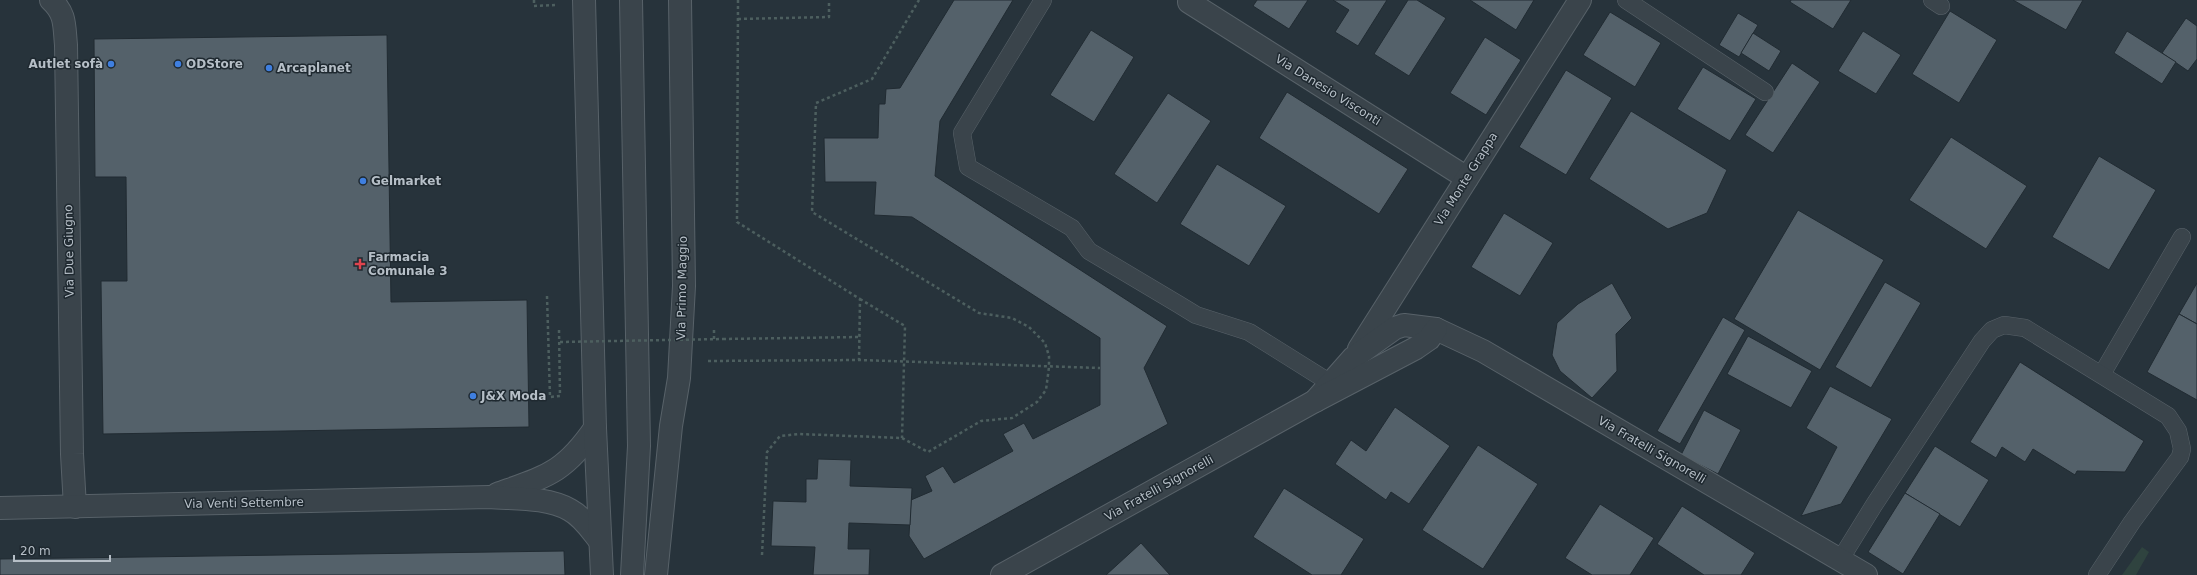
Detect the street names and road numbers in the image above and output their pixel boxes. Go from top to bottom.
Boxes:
street label: Via Danesio Visconti [1273,52,1383,128]
street label: Via Monte Grappa [1431,130,1501,228]
street label: Via Due Giugno [61,204,77,298]
street label: Via Primo Maggio [674,236,690,340]
street label: Via Fratelli Signorelli [1596,413,1708,487]
street label: Via Fratelli Signorelli [1102,452,1216,524]
street label: Via Venti Settembre [184,495,304,511]

